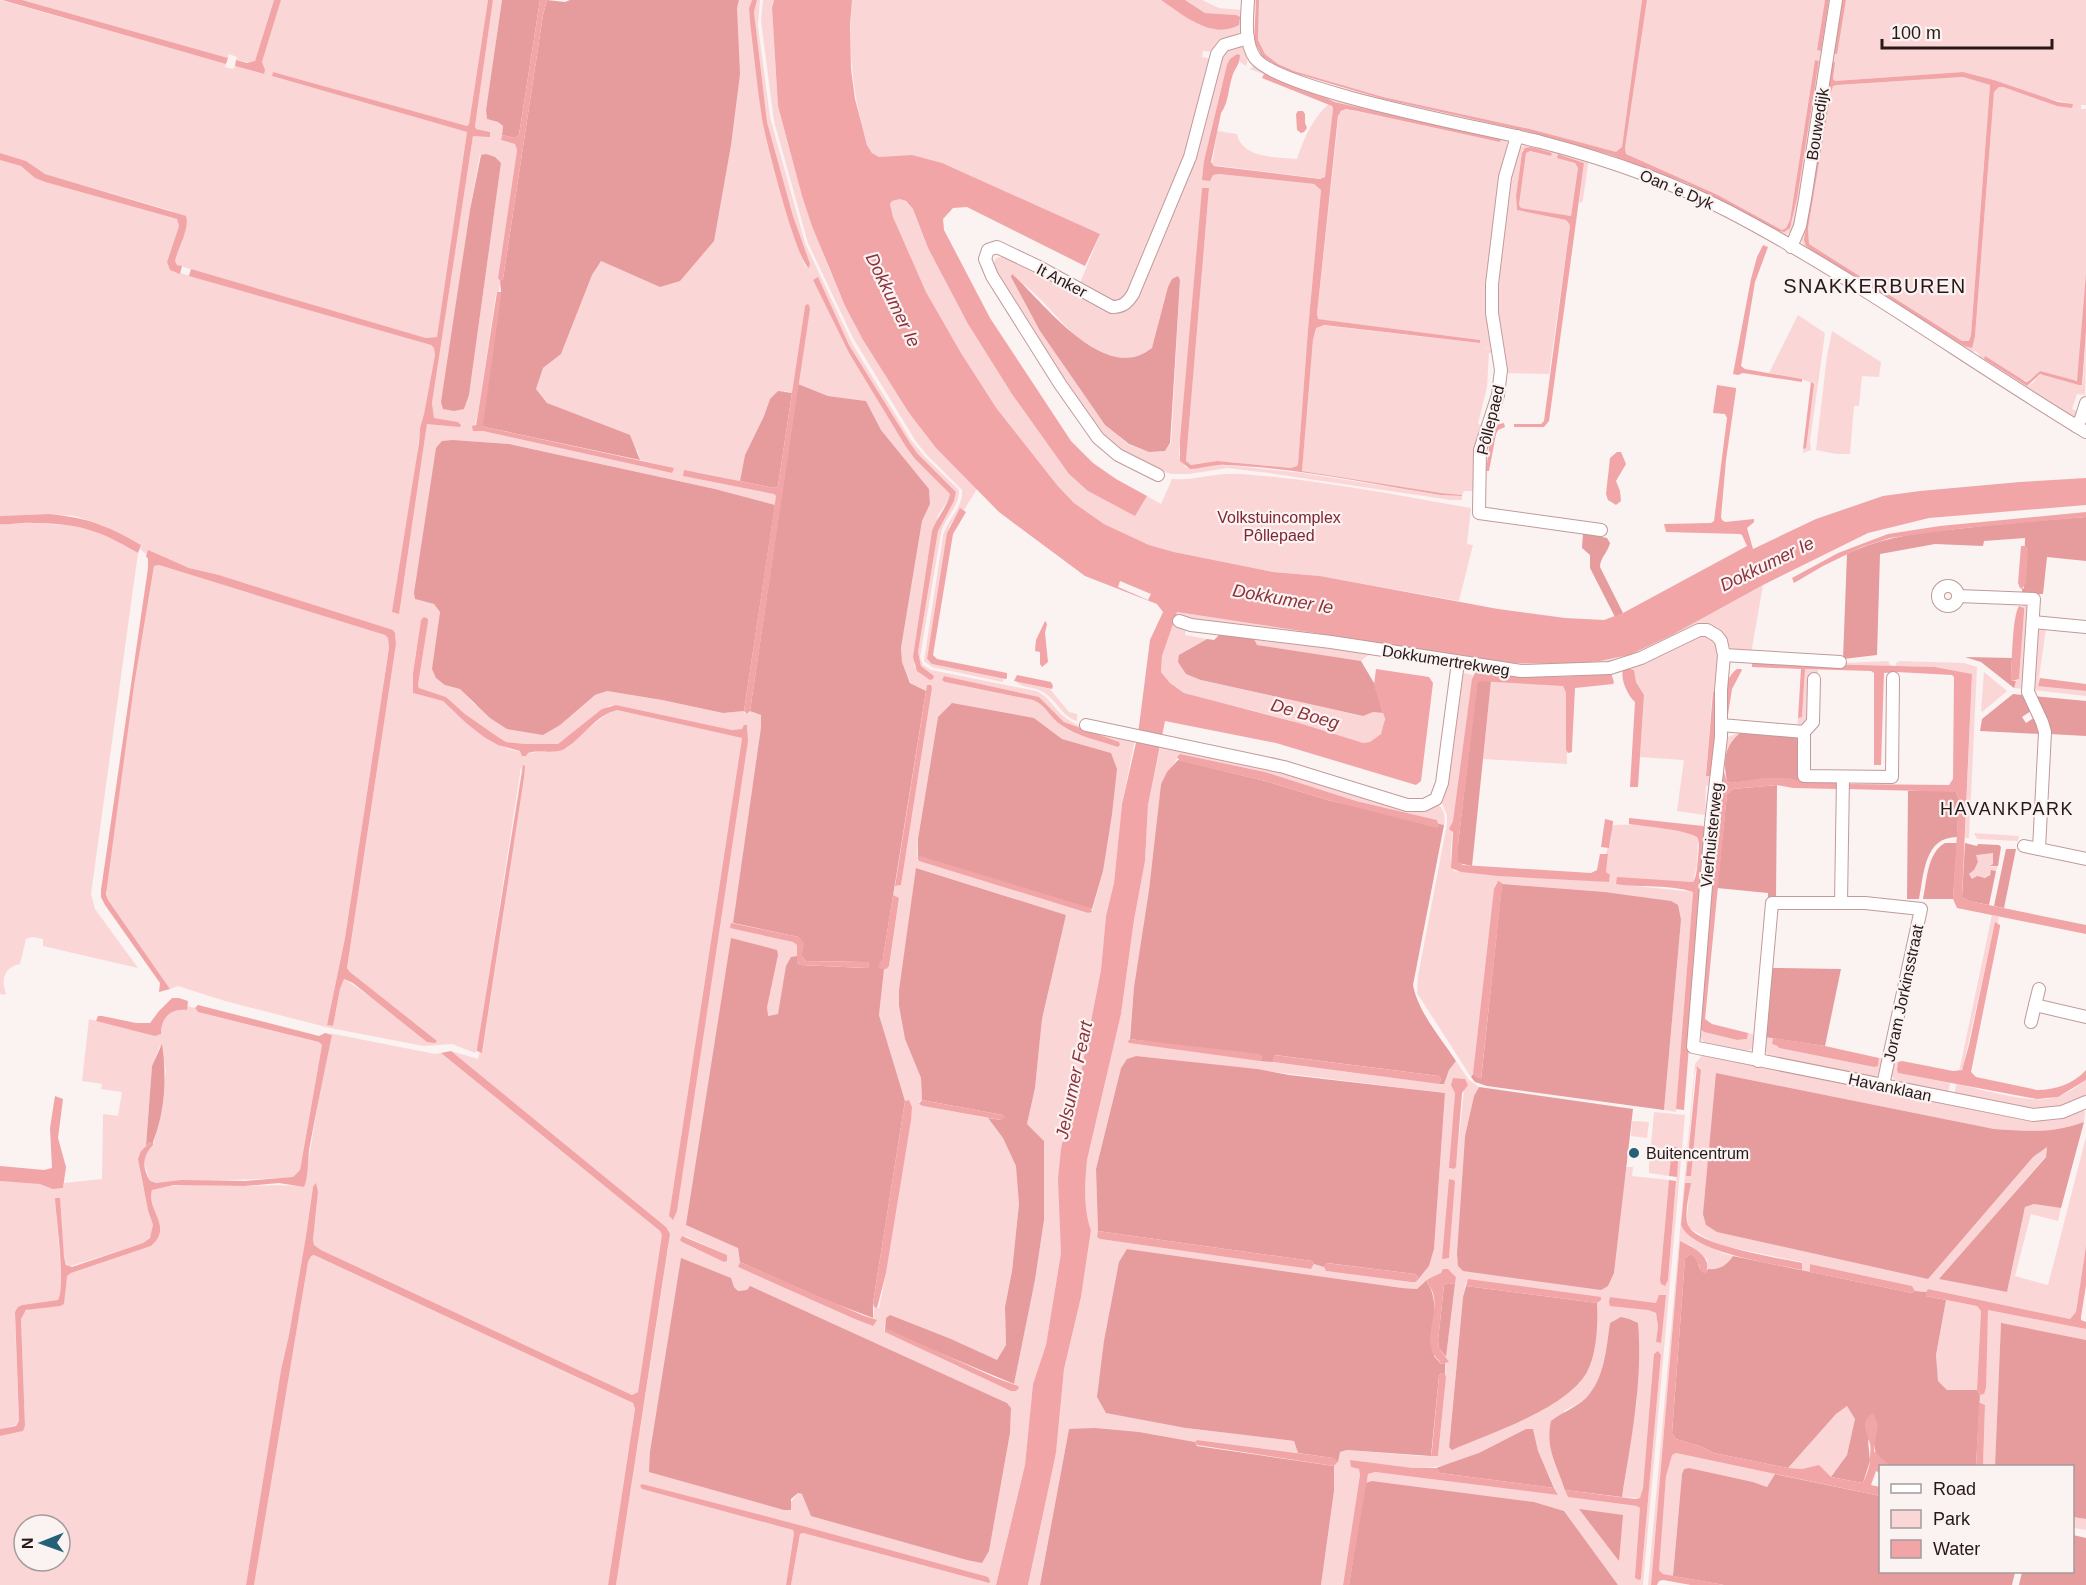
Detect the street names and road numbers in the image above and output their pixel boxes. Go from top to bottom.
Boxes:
street label: Bouwedijk [1803,86,1832,161]
street label: Oan 'e Dyk [1637,166,1717,213]
street label: It Anker [1034,260,1090,301]
street label: Pôllepaed [1474,384,1507,457]
street label: Dokkumertrekweg [1381,642,1511,679]
street label: Vierhuisterweg [1698,782,1725,888]
street label: Joram Jorkinsstraat [1881,923,1926,1063]
street label: Havanklaan [1847,1070,1933,1105]

